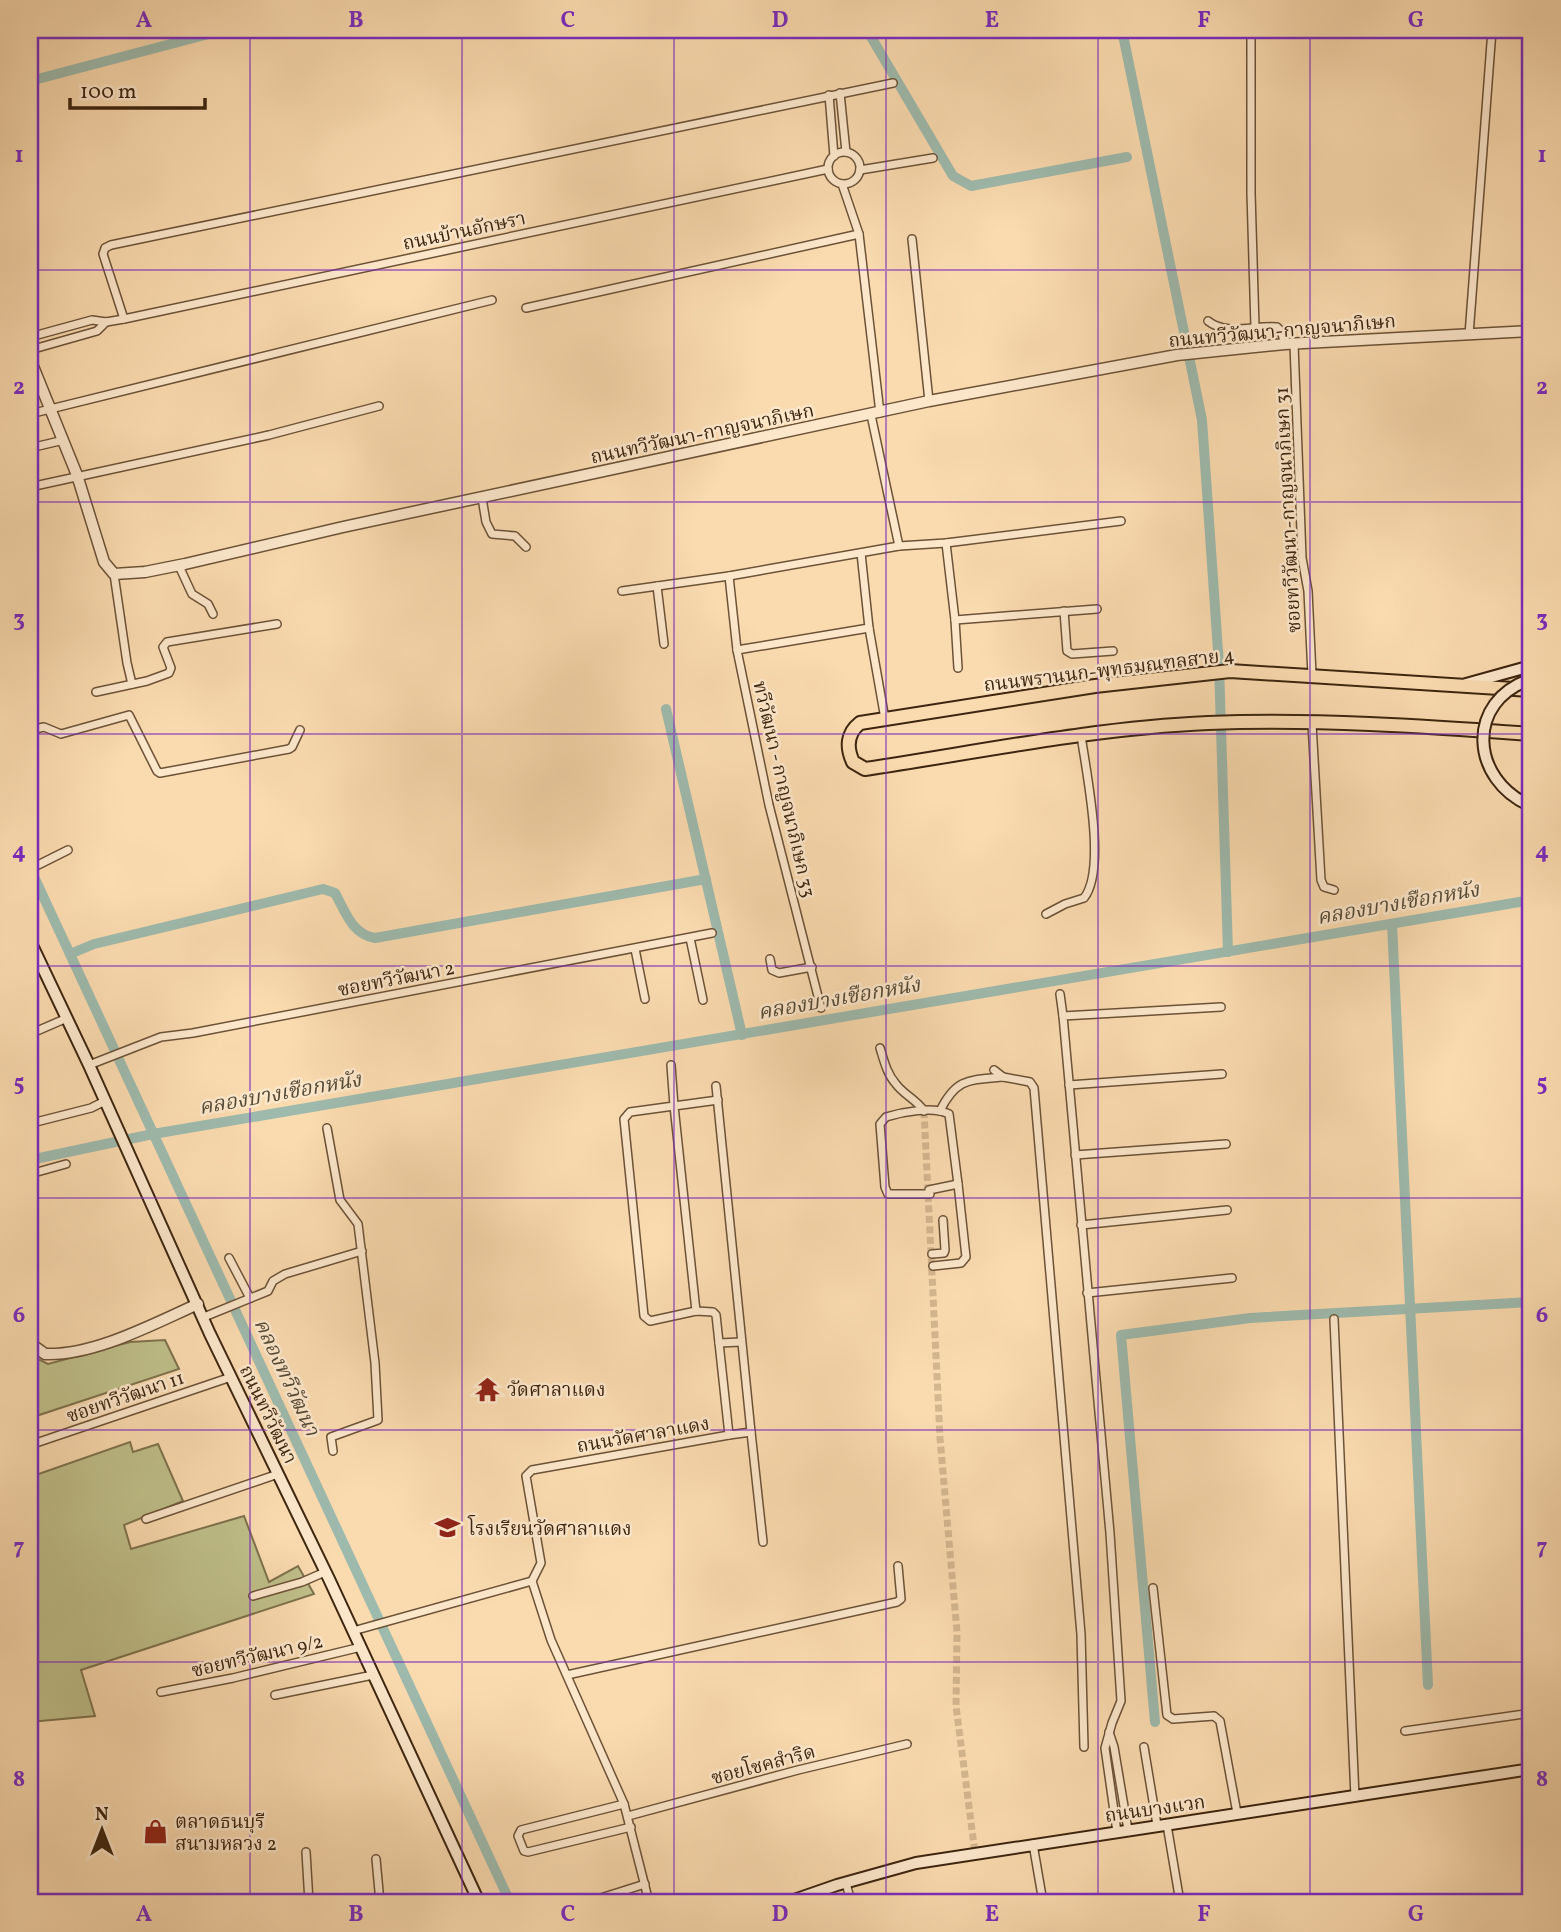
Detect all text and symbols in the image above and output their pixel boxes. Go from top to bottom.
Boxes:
text: A [136,5,152,37]
text: B [348,5,364,37]
text: C [561,5,575,37]
text: D [772,5,789,37]
text: E [985,5,999,37]
text: F [1197,5,1211,37]
text: G [1408,5,1424,37]
scale bar [70,66,205,110]
text: 100 m [80,78,137,107]
text: 1 [14,140,24,172]
text: 1 [1537,140,1547,172]
street label: ถนนบ้านอักษรา [401,206,528,258]
street label: ถนนทวีวัฒนา-กาญจนาภิเษก [1167,309,1397,355]
text: 2 [13,372,25,404]
text: 2 [1536,372,1548,404]
street label: ซอยทวีวัฒนา-กาญจนาภิเษก 31 [1270,386,1308,634]
street label: ถนนทวีวัฒนา-กาญจนาภิเษก [588,399,817,471]
text: 3 [13,604,25,636]
text: 3 [1536,604,1548,636]
street label: ถนนพรานนก-พุทธมณฑลสาย 4 [982,643,1236,699]
street label: ทวีวัฒนา - กาญจนาภิเษก 33 [745,679,821,900]
text: 4 [12,836,26,868]
text: 4 [1535,836,1549,868]
water label: คลองบางเชือกหนัง [1315,876,1483,933]
street label: ซอยทวีวัฒนา 2 [336,956,457,1004]
water label: คลองบางเชือกหนัง [756,971,924,1028]
water label: คลองบางเชือกหนัง [197,1066,365,1123]
text: 5 [13,1068,25,1100]
text: 5 [1536,1068,1548,1100]
text: 6 [13,1300,25,1332]
text: 6 [1536,1300,1548,1332]
water label: คลองทวีวัฒนา [246,1314,326,1442]
street label: ถนนทวีวัฒนา [232,1361,302,1469]
street label: ซอยทวีวัฒนา 11 [63,1366,188,1430]
temple icon: วัดศาลาแดง [473,1375,501,1403]
place label: วัดศาลาแดง [507,1378,605,1404]
street label: ถนนวัดศาลาแดง [575,1411,712,1460]
school or university icon: โรงเรียนวัดศาลาแดง [434,1514,462,1542]
place label: โรงเรียนวัดศาลาแดง [467,1514,632,1543]
text: 7 [14,1532,25,1564]
text: 7 [1537,1532,1548,1564]
street label: ซอยทวีวัฒนา 9/2 [189,1629,326,1685]
street label: ซอยโชคสำริด [708,1737,818,1792]
text: 8 [13,1764,25,1796]
text: 8 [1536,1764,1548,1796]
street label: ถนนบางแวก [1103,1790,1207,1830]
north arrow [66,1796,136,1866]
text: N [95,1802,109,1828]
place label: ตลาดธนบุรี สนามหลวง 2 [175,1810,277,1858]
shop icon: ตลาดธนบุรี สนามหลวง 2 [141,1818,169,1846]
text: A [136,1899,152,1931]
text: B [348,1899,364,1931]
text: C [561,1899,575,1931]
text: D [772,1899,789,1931]
text: E [985,1899,999,1931]
text: F [1197,1899,1211,1931]
text: G [1408,1899,1424,1931]

